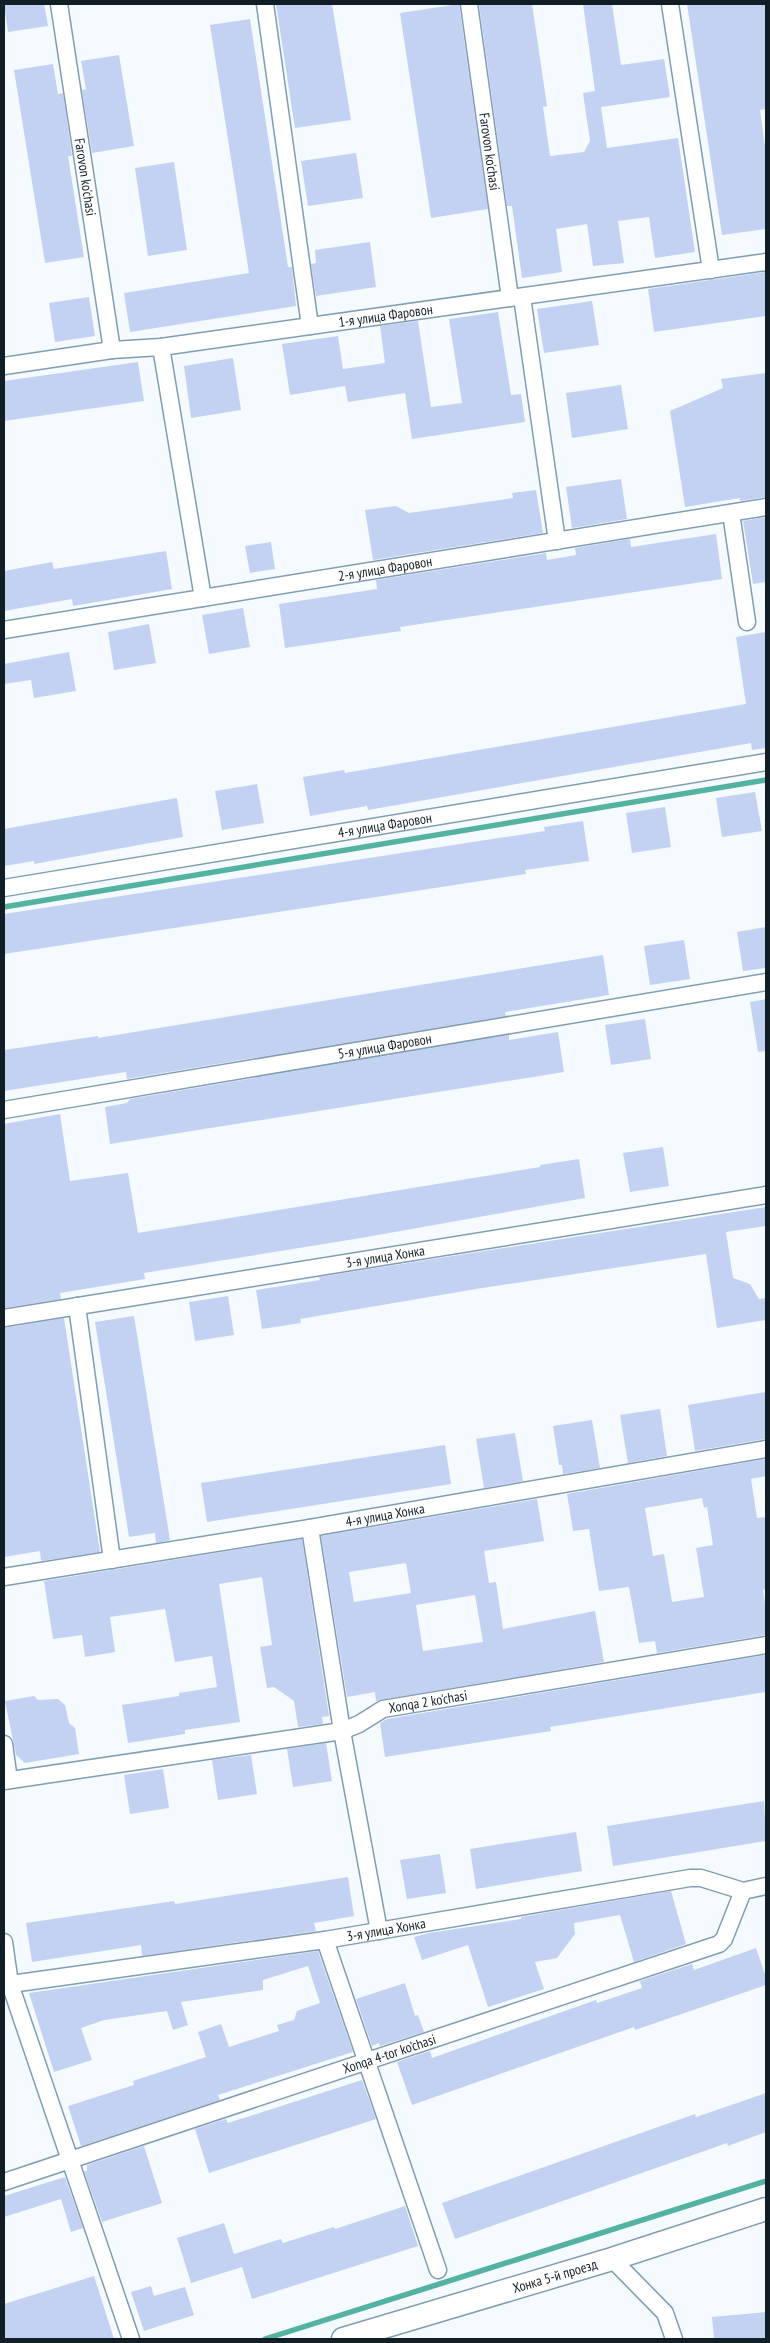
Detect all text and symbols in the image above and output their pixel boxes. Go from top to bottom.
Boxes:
street label: Farovon ko'chasi [475,111,504,192]
street label: Farovon ko'chasi [71,137,100,217]
street label: 1-я улица Фаровон [337,300,434,331]
street label: 2-я улица Фаровон [337,552,433,585]
street label: 4-я улица Фаровон [337,808,433,842]
street label: 5-я улица Фаровон [336,1029,433,1063]
street label: 3-я улица Хонка [344,1241,426,1272]
street label: 4-я улица Хонка [344,1499,426,1531]
street label: Xonqa 2 ko'chasi [387,1686,469,1717]
street label: 3-я улица Хонка [345,1914,427,1945]
street label: Xonqa 4-tor ko'chasi [340,2030,438,2078]
street label: Хонка 5-й проезд [510,2255,599,2297]

